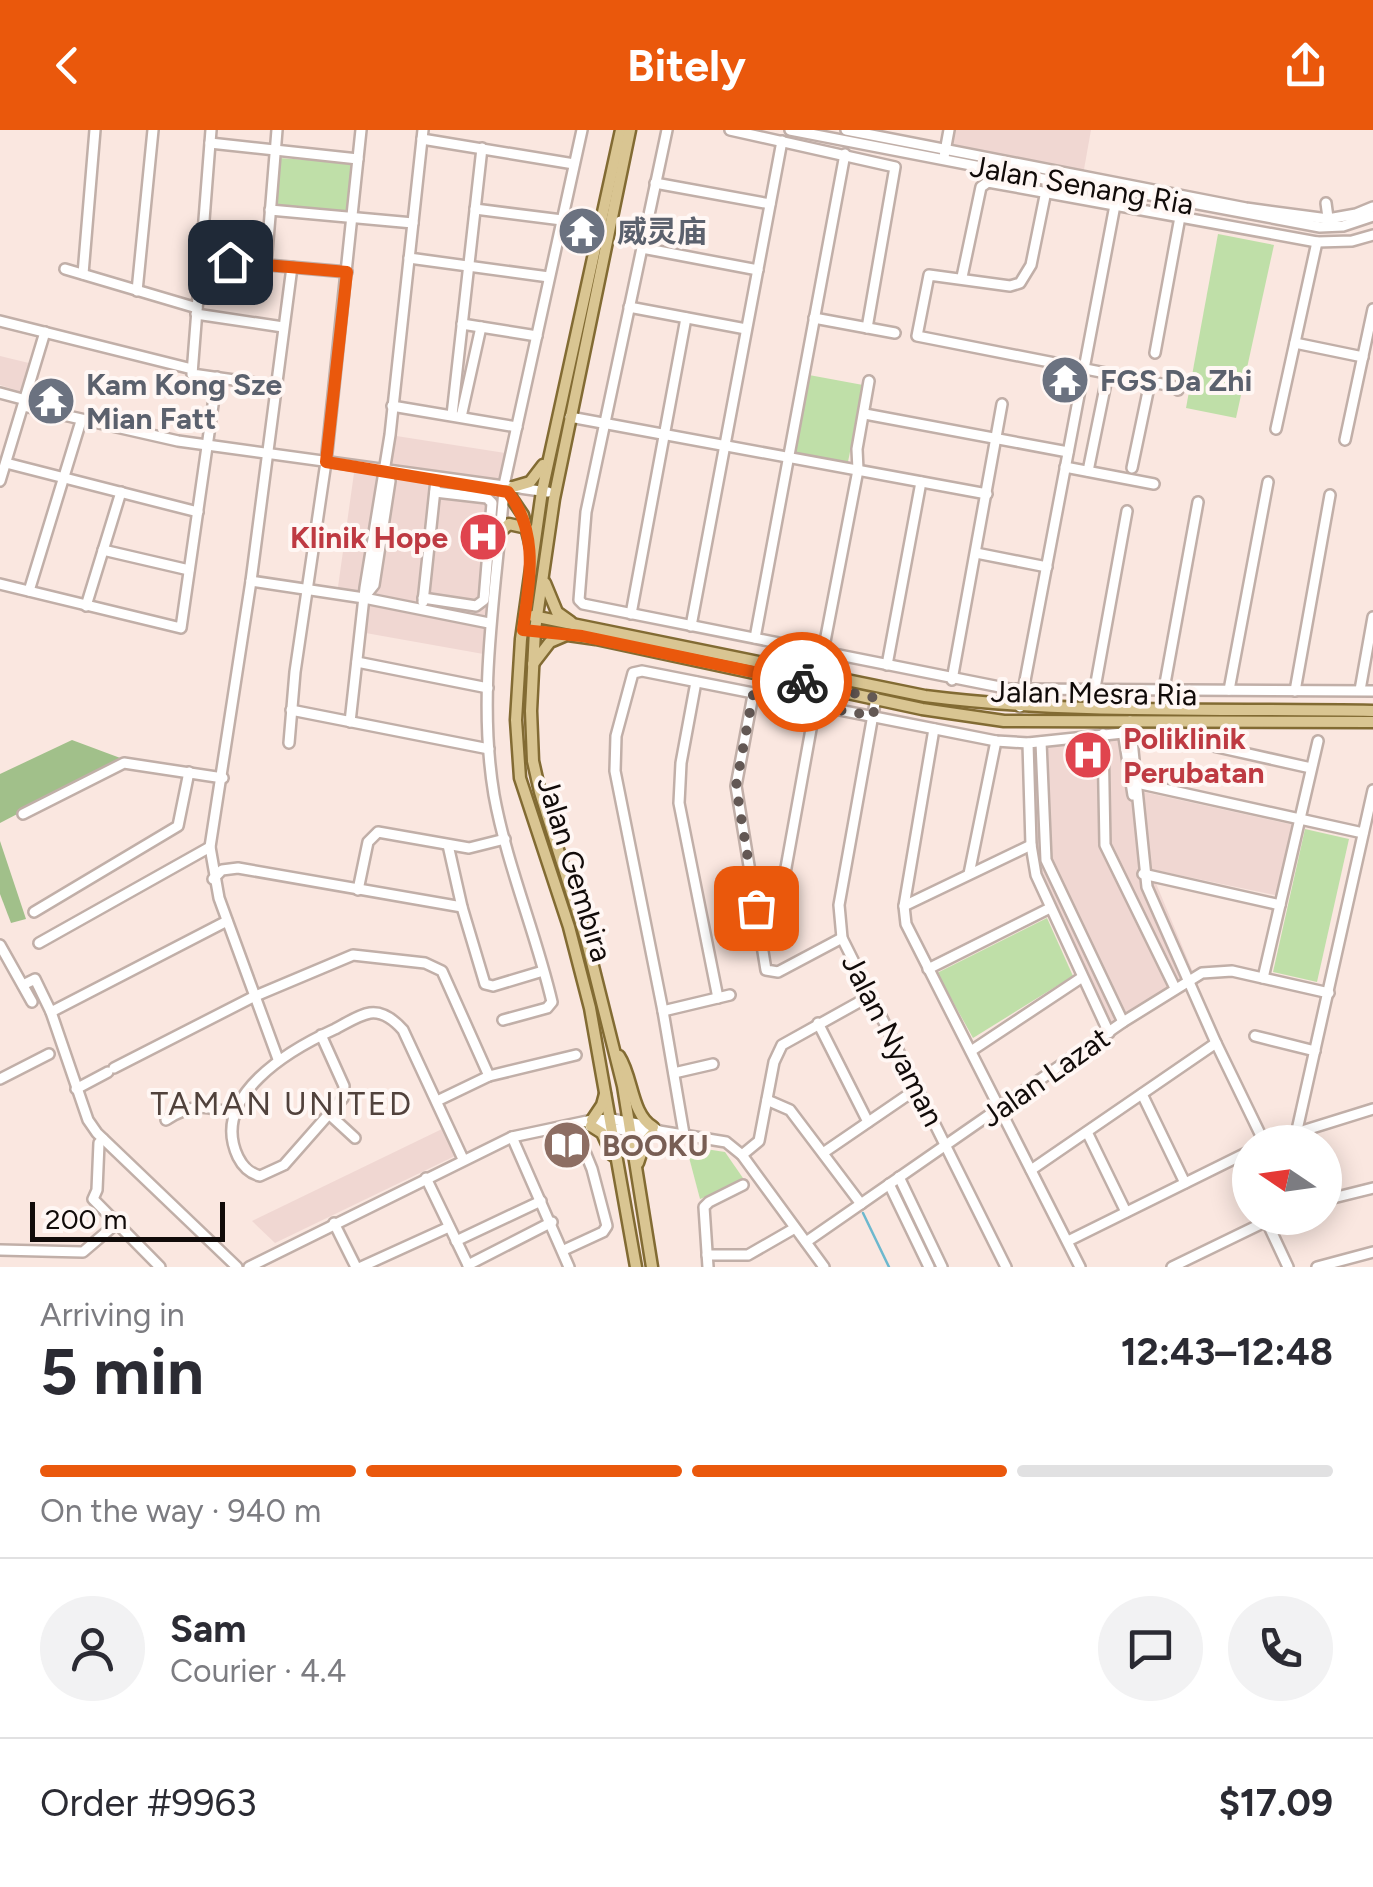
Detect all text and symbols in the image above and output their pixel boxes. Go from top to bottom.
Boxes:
icon: back [40,38,95,93]
text: Bitely [627,38,746,92]
icon: share [1278,38,1333,93]
street label: Jalan Senang Ria [967,147,1197,223]
temple icon: 威灵庙 [556,205,608,257]
place label: 威灵庙 [617,213,707,250]
pin [188,220,273,305]
icon: home [203,235,258,290]
temple icon: FGS Da Zhi [1039,354,1091,406]
place label: FGS Da Zhi [1100,362,1252,399]
place label: Kam Kong Sze Mian Fatt [86,366,283,437]
temple icon: Kam Kong Sze Mian Fatt [25,375,77,427]
hospital icon: Klinik Hope [457,511,509,563]
place label: Klinik Hope [290,519,448,556]
courier [752,632,852,732]
icon: bike [775,655,830,710]
street label: Jalan Mesra Ria [990,673,1198,713]
place label: Poliklinik Perubatan [1123,720,1265,791]
hospital icon: Poliklinik Perubatan [1062,729,1114,781]
street label: Jalan Gembira [529,772,621,966]
pin [714,866,799,951]
icon: bag [729,881,784,936]
street label: Jalan Nyaman [834,948,952,1132]
street label: Jalan Lazat [973,1019,1117,1135]
district label: TAMAN UNITED [150,1085,414,1123]
library icon: BOOKU [541,1119,593,1171]
north arrow [1232,1125,1342,1235]
map controls [1232,1125,1342,1235]
place label: BOOKU [602,1127,709,1164]
scale bar [30,1197,225,1242]
text: 200 m [45,1202,127,1236]
text: Arriving in [40,1296,185,1334]
text: 12:43–12:48 [1121,1329,1333,1375]
text: 5 min [40,1332,204,1410]
text: On the way · 940 m [40,1492,321,1530]
button: person [40,1596,145,1701]
button: chat [1098,1596,1203,1701]
button: phone [1228,1596,1333,1701]
text: Sam [170,1606,246,1652]
text: Courier · 4.4 [170,1652,346,1690]
text: Order #9963 [40,1780,257,1826]
text: $17.09 [1219,1780,1333,1826]

